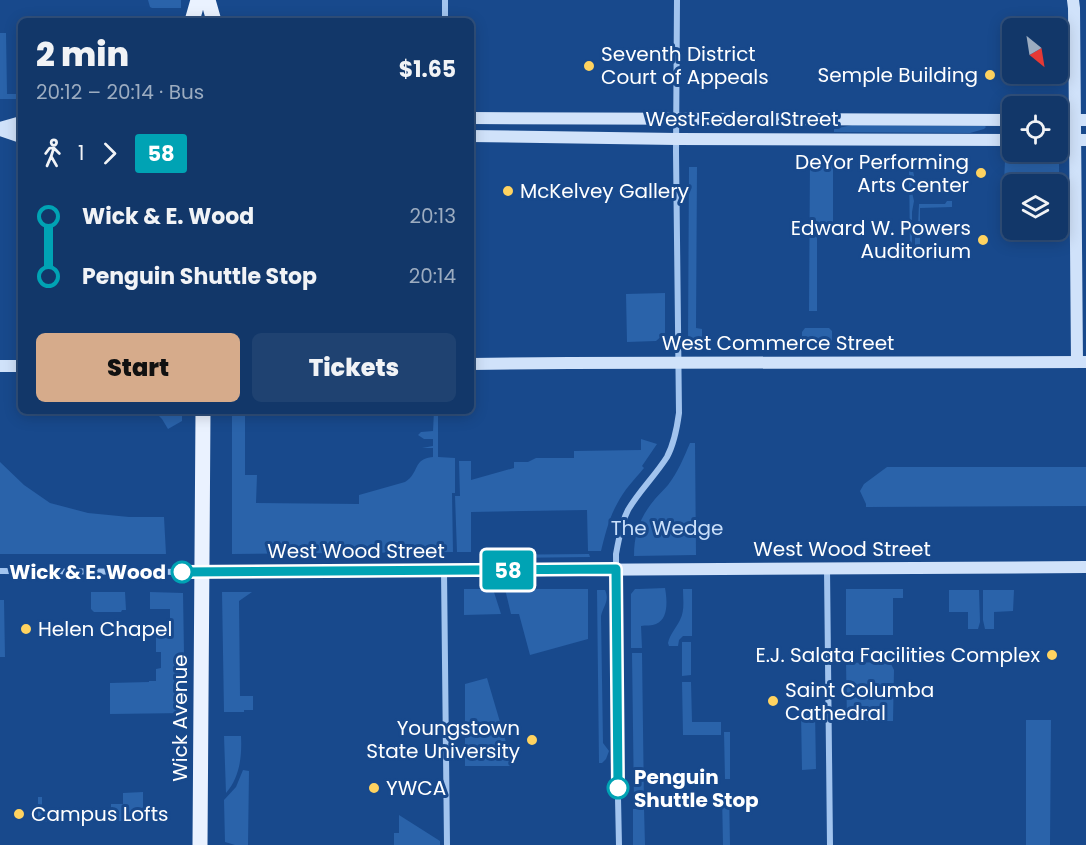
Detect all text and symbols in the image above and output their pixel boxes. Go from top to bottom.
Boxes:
north arrow [1002,18,1068,84]
map controls [1002,18,1068,240]
text: 2 min [36,31,129,78]
place label: Seventh District Court of Appeals [601,40,769,91]
text: $1.65 [399,54,456,85]
marker: Seventh District Court of Appeals [582,59,596,73]
place label: Semple Building [817,61,978,89]
marker: Semple Building [983,68,997,82]
text: 20:12 – 20:14 · Bus [36,78,204,106]
button: locate [1002,96,1068,162]
street label: West Federal Street [645,105,839,133]
icon: walk [36,137,69,170]
icon: forward [93,137,126,170]
text: 1 [78,139,84,167]
text: 58 [147,139,175,168]
place label: DeYor Performing Arts Center [795,148,969,199]
marker: DeYor Performing Arts Center [974,166,988,180]
button: layers [1002,174,1068,240]
place label: McKelvey Gallery [520,177,689,205]
marker: McKelvey Gallery [501,184,515,198]
text: Wick & E. Wood [82,201,254,232]
text: 20:13 [410,202,456,230]
place label: Edward W. Powers Auditorium [791,214,971,265]
marker: Edward W. Powers Auditorium [976,233,990,247]
text: Penguin Shuttle Stop [82,261,317,292]
text: 20:14 [409,262,456,290]
street label: West Commerce Street [662,329,894,357]
button: Start [36,333,240,402]
button: Tickets [252,333,456,402]
park label: The Wedge [611,514,723,542]
street label: West Wood Street [753,535,931,563]
street label: West Wood Street [267,537,445,565]
line badge: 58 [481,550,535,590]
text: 58 [494,556,522,585]
place label: Wick & E. Wood [9,558,166,586]
marker: Wick & E. Wood [171,561,193,583]
place label: Helen Chapel [38,615,172,643]
marker: Helen Chapel [19,622,33,636]
place label: E.J. Salata Facilities Complex [755,641,1040,669]
marker: E.J. Salata Facilities Complex [1045,648,1059,662]
street label: Wick Avenue [166,654,194,782]
place label: Saint Columba Cathedral [785,676,934,727]
marker: Saint Columba Cathedral [766,694,780,708]
place label: Youngstown State University [366,714,520,765]
marker: Youngstown State University [525,733,539,747]
place label: Penguin Shuttle Stop [634,763,759,814]
place label: YWCA [386,774,446,802]
marker: Penguin Shuttle Stop [607,777,629,799]
marker: YWCA [367,781,381,795]
place label: Campus Lofts [31,800,168,828]
marker: Campus Lofts [12,807,26,821]

